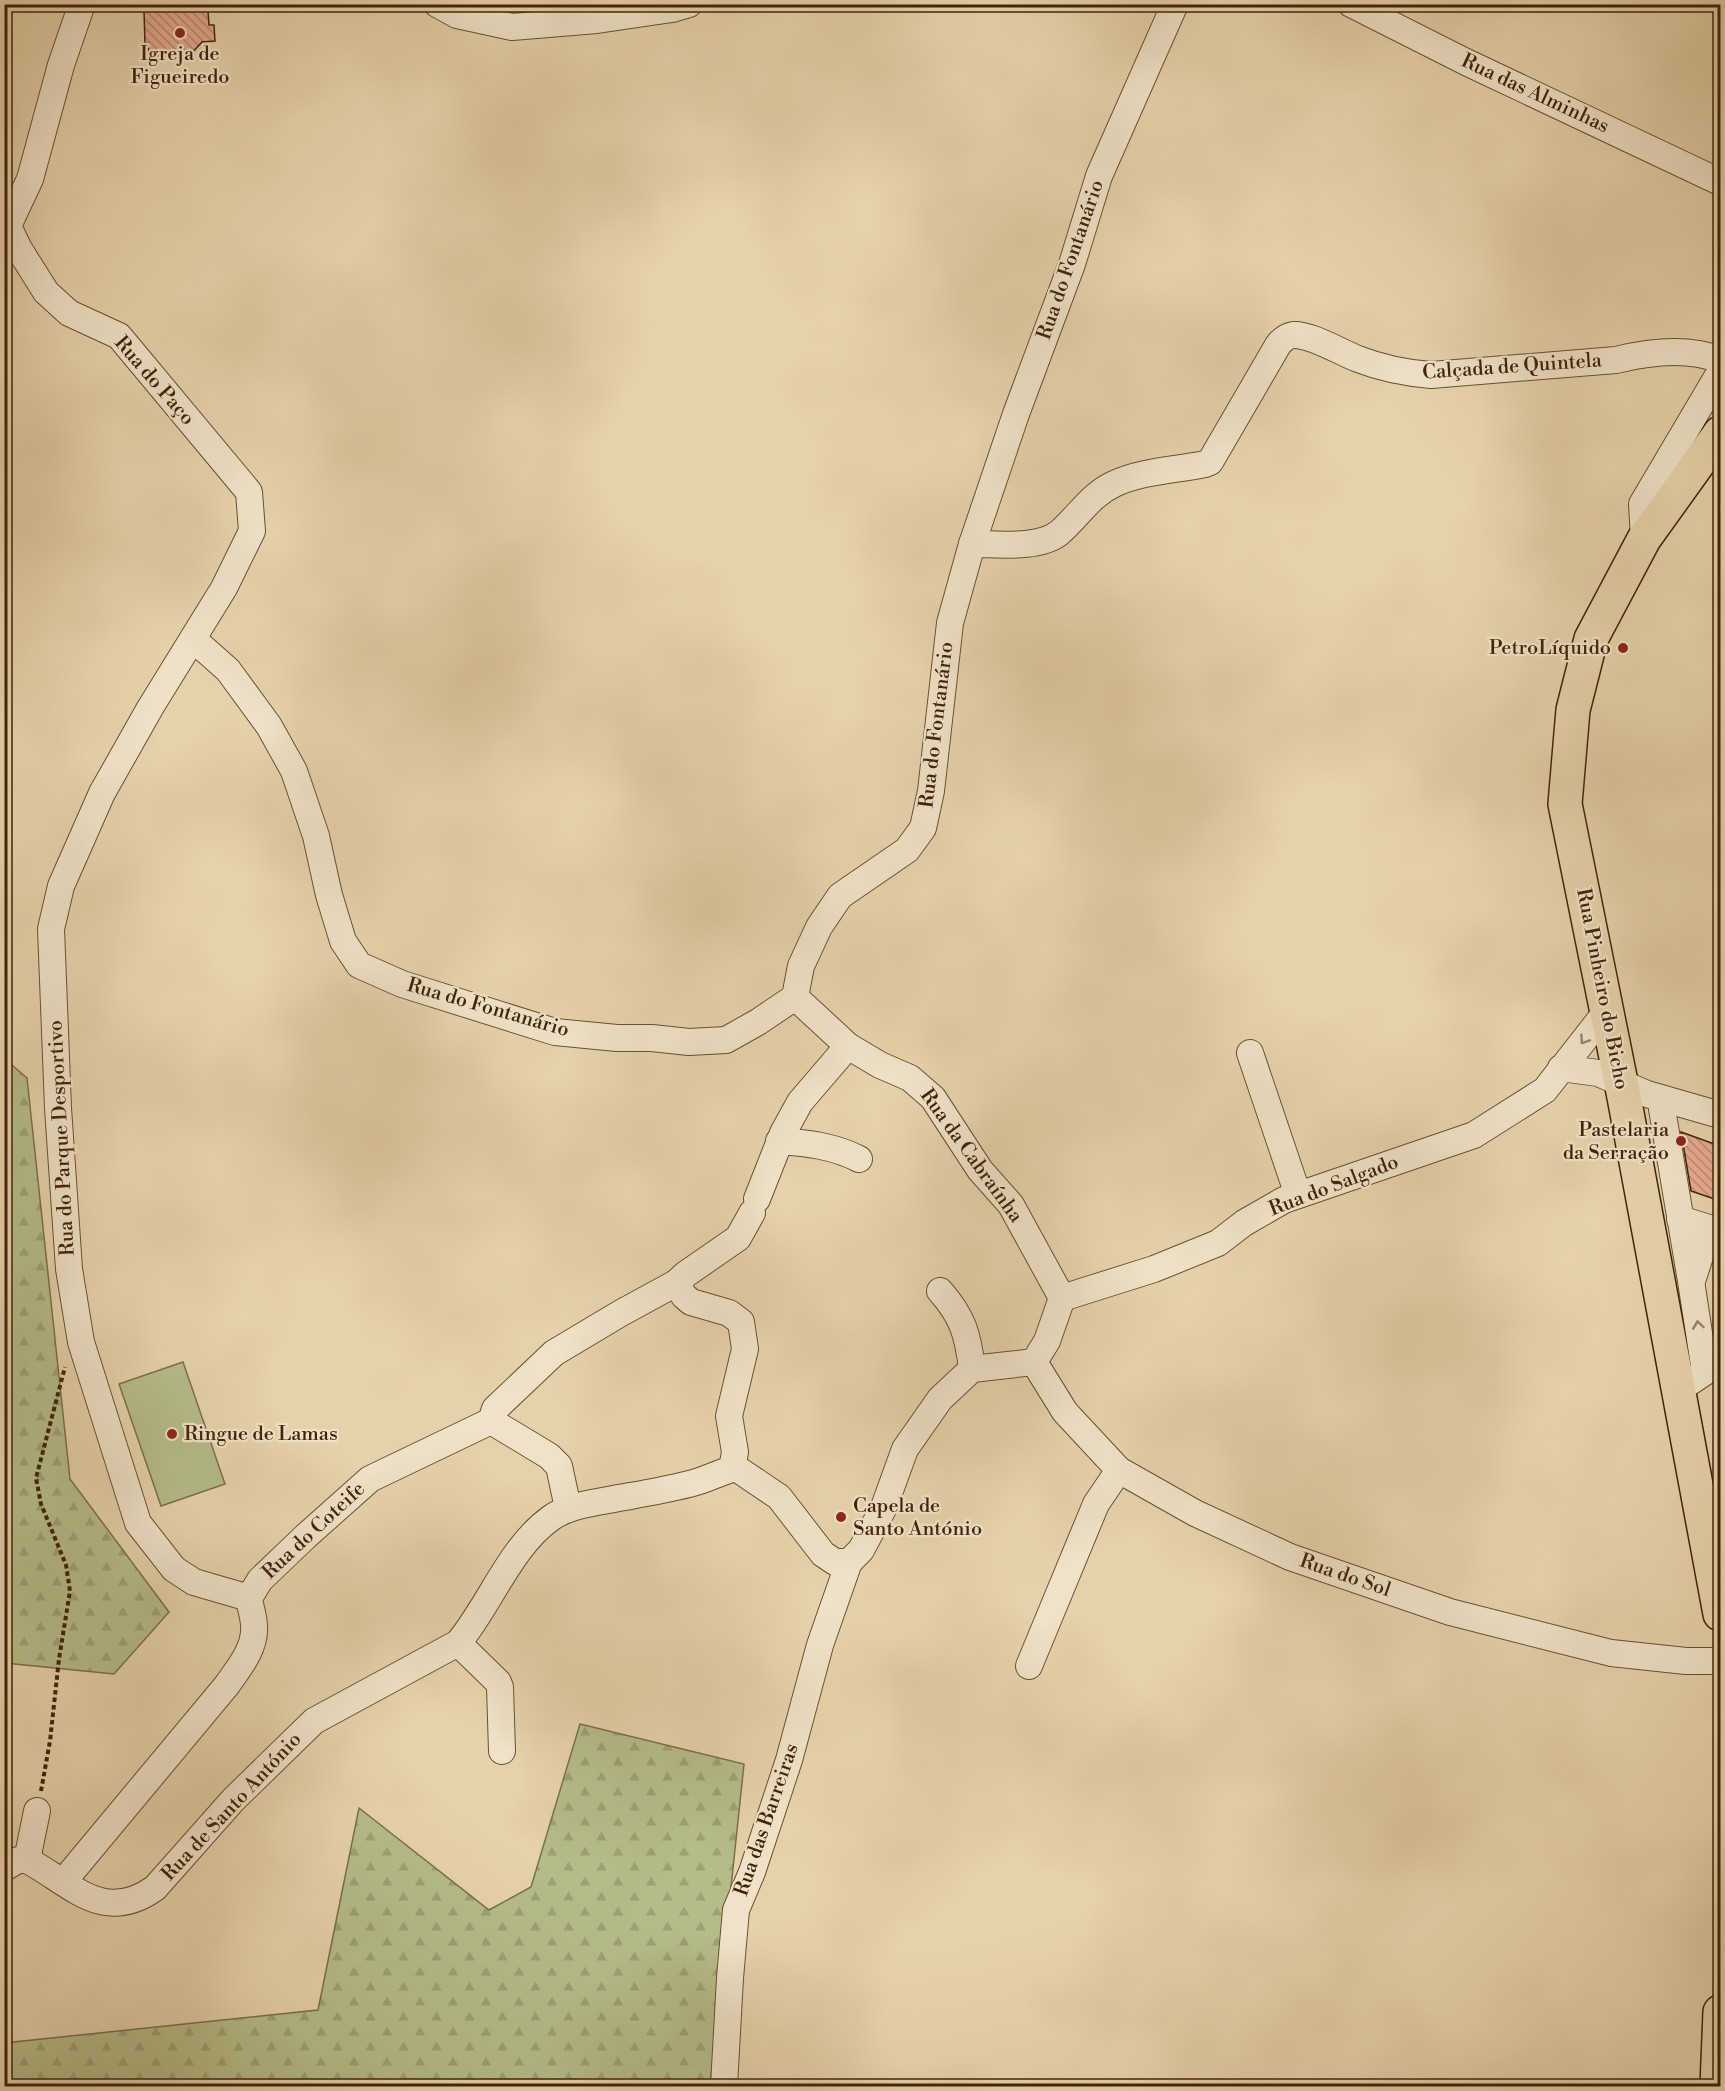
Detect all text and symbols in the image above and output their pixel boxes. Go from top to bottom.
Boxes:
marker: Igreja de Figueiredo [173,26,187,40]
place label: Igreja de Figueiredo [130,42,230,90]
street label: Rua das Alminhas [1457,49,1613,139]
street label: Rua do Fontanário [1032,177,1110,343]
street label: Rua do Paço [108,331,200,431]
street label: Calçada de Quintela [1421,348,1603,386]
place label: PetroLíquido [1489,636,1611,661]
street label: Rua do Fontanário [914,640,960,810]
marker: PetroLíquido [1616,641,1630,655]
street label: Rua Pinheiro do Bicho [1570,886,1634,1092]
street label: Rua do Fontanário [404,973,572,1043]
street label: Rua do Parque Desportivo [43,1019,81,1257]
one-way arrow [1580,1034,1591,1045]
street label: Rua da Cabraínha [914,1084,1029,1229]
place label: Pastelaria da Serração [1563,1118,1670,1166]
marker: Pastelaria da Serração [1674,1134,1688,1148]
street label: Rua do Salgado [1266,1150,1402,1222]
one-way arrow [1693,1321,1705,1330]
place label: Ringue de Lamas [184,1422,338,1447]
marker: Ringue de Lamas [165,1427,179,1441]
street label: Rua do Coteife [257,1477,371,1585]
place label: Capela de Santo António [853,1494,982,1542]
marker: Capela de Santo António [834,1510,848,1524]
street label: Rua do Sol [1296,1549,1394,1603]
street label: Rua de Santo António [157,1727,307,1887]
street label: Rua das Barreiras [729,1740,805,1900]

